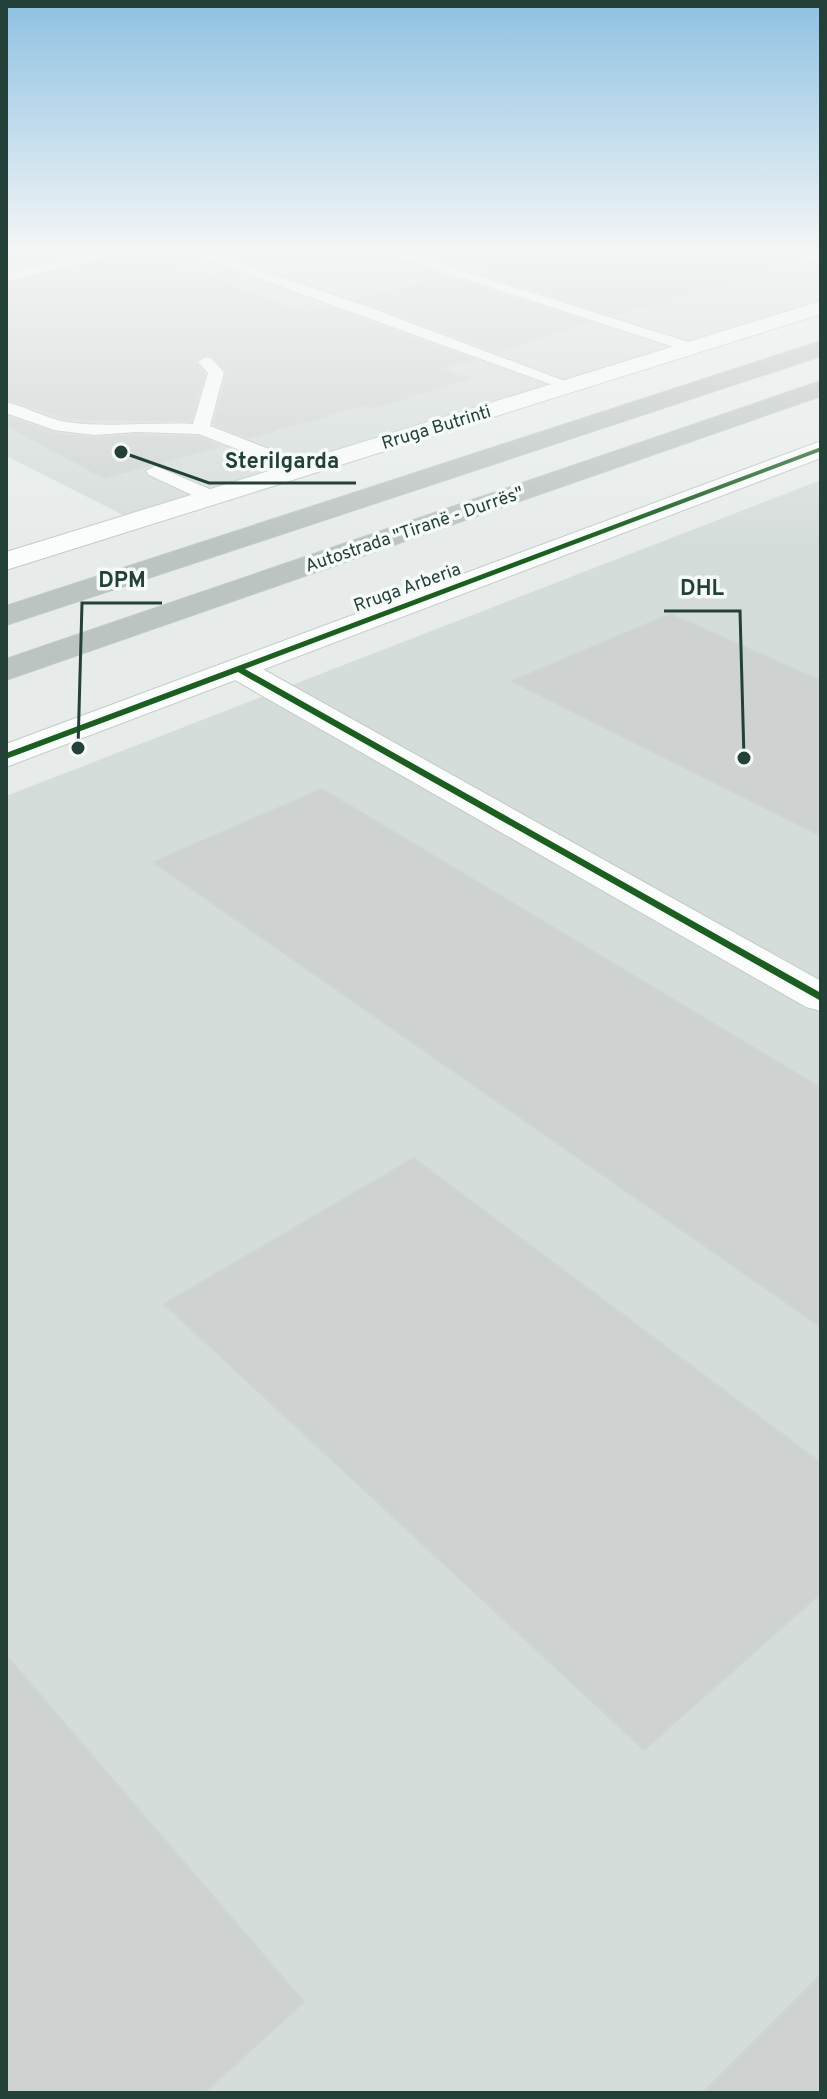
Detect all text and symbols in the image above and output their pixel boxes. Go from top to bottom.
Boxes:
street label: Rruga Butrinti [379,401,494,456]
callout: Sterilgarda [209,437,356,483]
text: Sterilgarda [225,449,339,476]
street label: Autostrada "Tiranë - Durrës" [302,482,527,579]
callout: DPM [82,557,162,603]
street label: Rruga Arberia [351,558,464,618]
callout: DHL [664,565,740,611]
text: DPM [98,568,146,595]
text: DHL [680,576,724,603]

